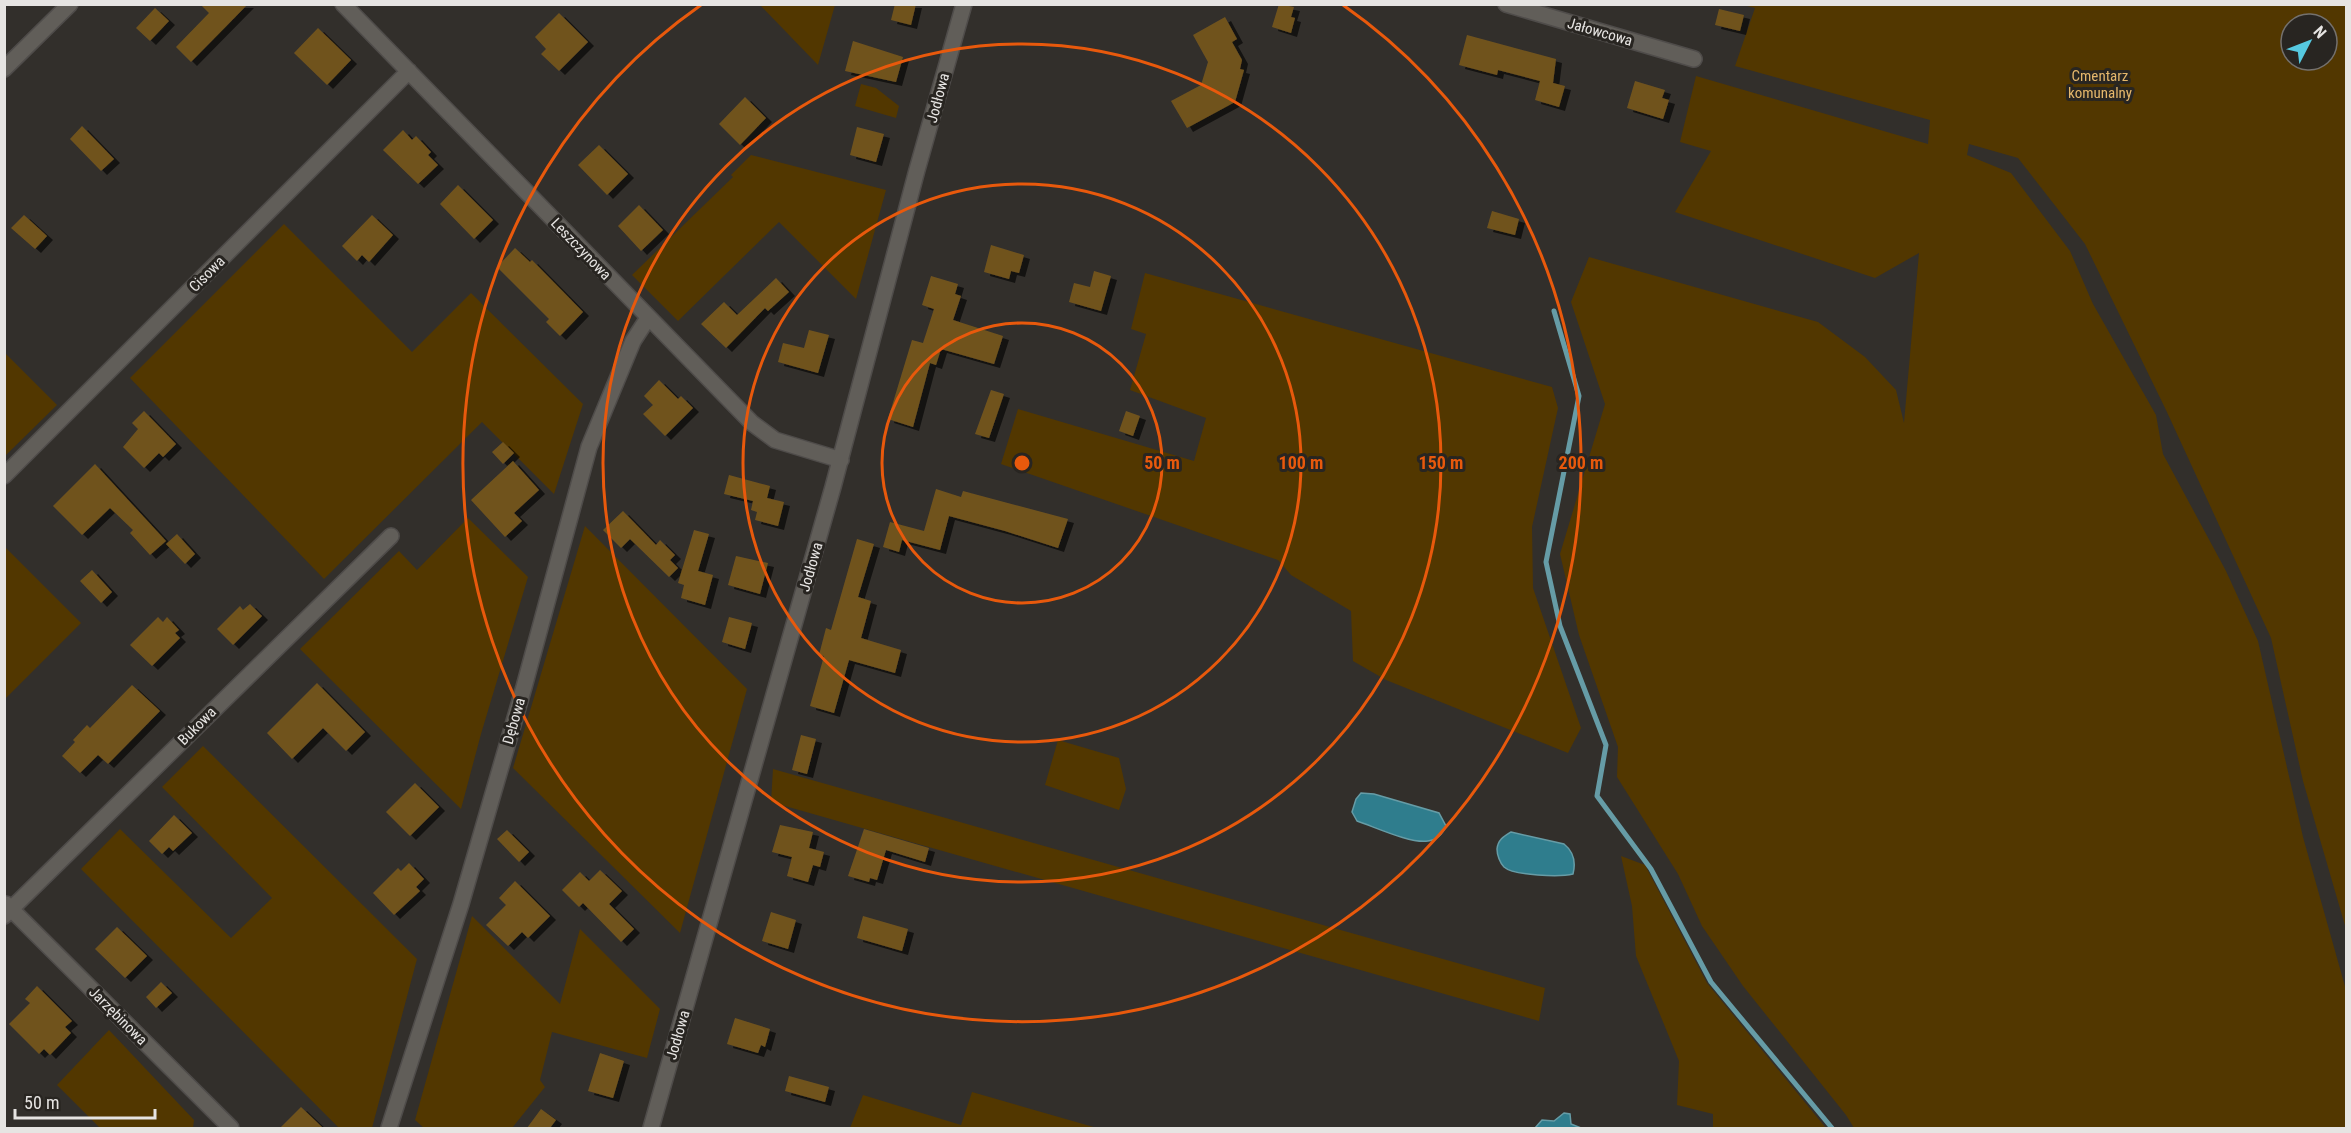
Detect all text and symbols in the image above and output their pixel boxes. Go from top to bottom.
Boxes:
north arrow [2279,12,2339,72]
street label: Jałowcowa [1565,14,1635,50]
text: N [2309,22,2330,42]
park label: Cmentarz komunalny [2068,67,2132,102]
street label: Jodłowa [923,71,953,125]
street label: Leszczynowa [547,214,615,284]
street label: Cisowa [185,252,229,296]
text: 50 m [1144,452,1180,473]
text: 100 m [1279,452,1323,473]
text: 150 m [1419,452,1463,473]
text: 200 m [1559,452,1603,473]
centre of rings [1012,453,1032,473]
street label: Jodłowa [795,540,827,594]
street label: Dębowa [499,696,529,746]
street label: Bukowa [174,703,220,749]
street label: Jarzębinowa [85,983,151,1049]
street label: Jodłowa [662,1008,694,1062]
scale bar [15,1082,154,1120]
text: 50 m [24,1092,59,1113]

